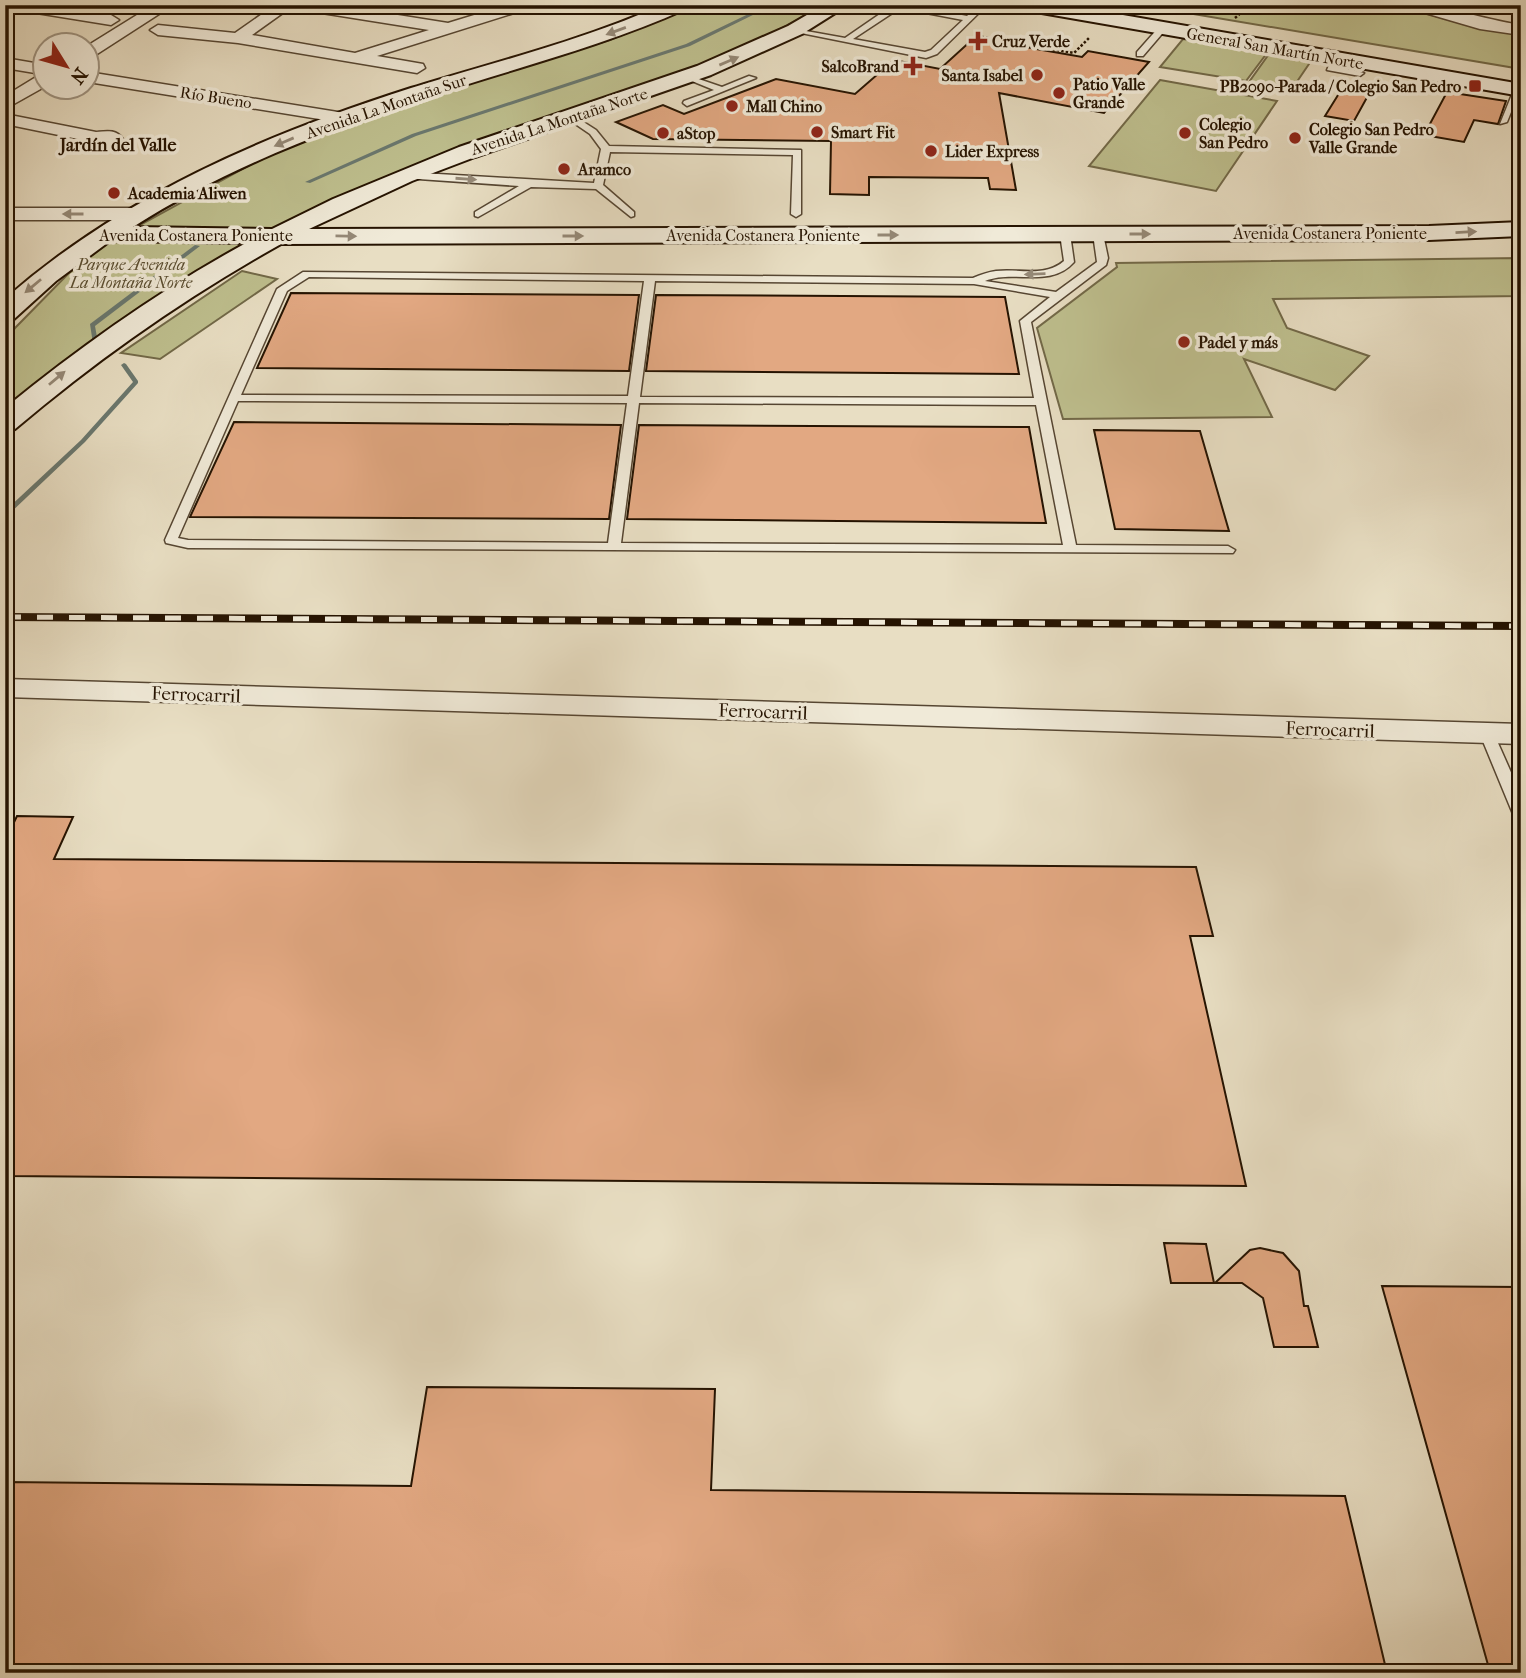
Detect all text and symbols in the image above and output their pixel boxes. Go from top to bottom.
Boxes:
street label: General San Martín Norte [1185,24,1365,73]
one-way arrow [605,26,626,37]
north arrow [32,32,102,102]
place label: Cruz Verde [992,32,1070,51]
marker: Cruz Verde [970,33,986,49]
one-way arrow [719,55,740,66]
place label: SalcoBrand [822,57,900,76]
marker: SalcoBrand [905,58,921,74]
text: N [65,63,92,88]
place label: Santa Isabel [941,66,1024,85]
marker: Santa Isabel [1029,67,1045,83]
street label: Avenida La Montaña Sur [302,70,469,143]
place label: Patio Valle Grande [1073,75,1145,112]
place label: PB2090-Parada / Colegio San Pedro [1220,77,1461,97]
marker: PB2090-Parada / Colegio San Pedro [1467,78,1483,94]
street label: Río Bueno [179,82,253,113]
street label: Avenida La Montaña Norte [467,84,650,159]
marker: Patio Valle Grande [1051,85,1067,101]
place label: Mall Chino [745,97,822,116]
marker: Mall Chino [724,98,740,114]
place label: Colegio San Pedro [1199,115,1268,152]
place label: Colegio San Pedro Valle Grande [1308,120,1434,157]
place label: Smart Fit [831,123,895,142]
place label: aStop [677,124,716,144]
marker: Smart Fit [809,124,825,140]
marker: aStop [655,125,671,141]
marker: Colegio San Pedro [1177,125,1193,141]
marker: Colegio San Pedro Valle Grande [1287,130,1303,146]
district label: Jardín del Valle [58,135,176,156]
one-way arrow [274,136,294,148]
place label: Lider Express [945,142,1039,162]
marker: Lider Express [923,143,939,159]
place label: Aramco [577,160,631,179]
marker: Aramco [556,161,572,177]
one-way arrow [456,174,478,185]
place label: Academia Aliwen [127,184,247,203]
marker: Academia Aliwen [106,185,122,201]
one-way arrow [61,208,83,220]
street label: Avenida Costanera Poniente [1232,224,1427,243]
street label: Avenida Costanera Poniente [98,226,293,245]
street label: Avenida Costanera Poniente [665,226,860,245]
one-way arrow [1455,226,1477,237]
one-way arrow [1130,228,1152,240]
one-way arrow [878,229,900,241]
one-way arrow [562,230,584,242]
one-way arrow [335,231,357,242]
park label: Parque Avenida La Montaña Norte [69,255,193,292]
one-way arrow [1024,268,1046,279]
one-way arrow [25,278,42,293]
place label: Padel y más [1198,333,1278,353]
marker: Padel y más [1176,334,1192,350]
one-way arrow [48,370,66,386]
street label: Ferrocarril [151,682,241,708]
street label: Ferrocarril [718,699,808,725]
street label: Ferrocarril [1285,717,1375,743]

